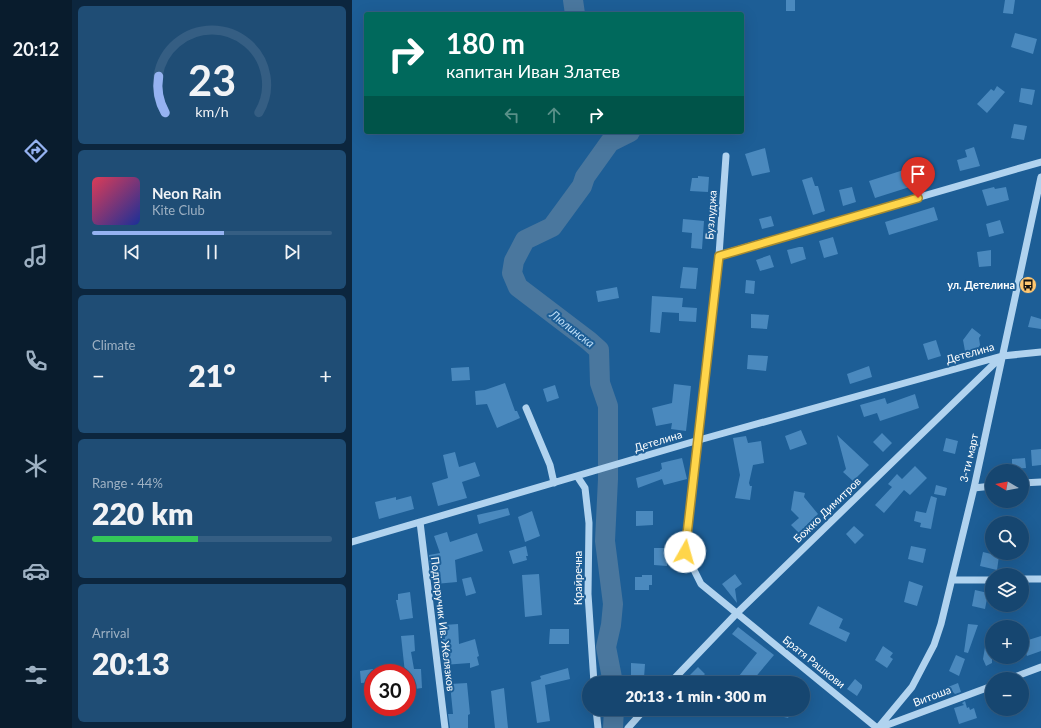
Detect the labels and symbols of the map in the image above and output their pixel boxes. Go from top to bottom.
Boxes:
pin [901,157,935,198]
street label: Бузлуджа [702,190,719,240]
bus stop icon: ул. Детелина [1018,275,1038,295]
place label: ул. Детелина [947,278,1015,291]
water label: Люлинска [546,306,598,351]
street label: Детелина [944,339,996,366]
street label: Детелина [632,427,683,454]
street label: 3-ти март [957,432,981,484]
north arrow [985,464,1029,508]
street label: Божко Димитров [790,474,863,545]
position arrow [664,531,706,573]
street label: Крайречна [571,551,584,605]
street label: Подпоручик Ив. Желязков [429,556,458,692]
street label: Братя Рашкови [781,633,848,691]
speed limit sign: 30 [364,664,416,716]
street label: Витоша [911,682,953,709]

